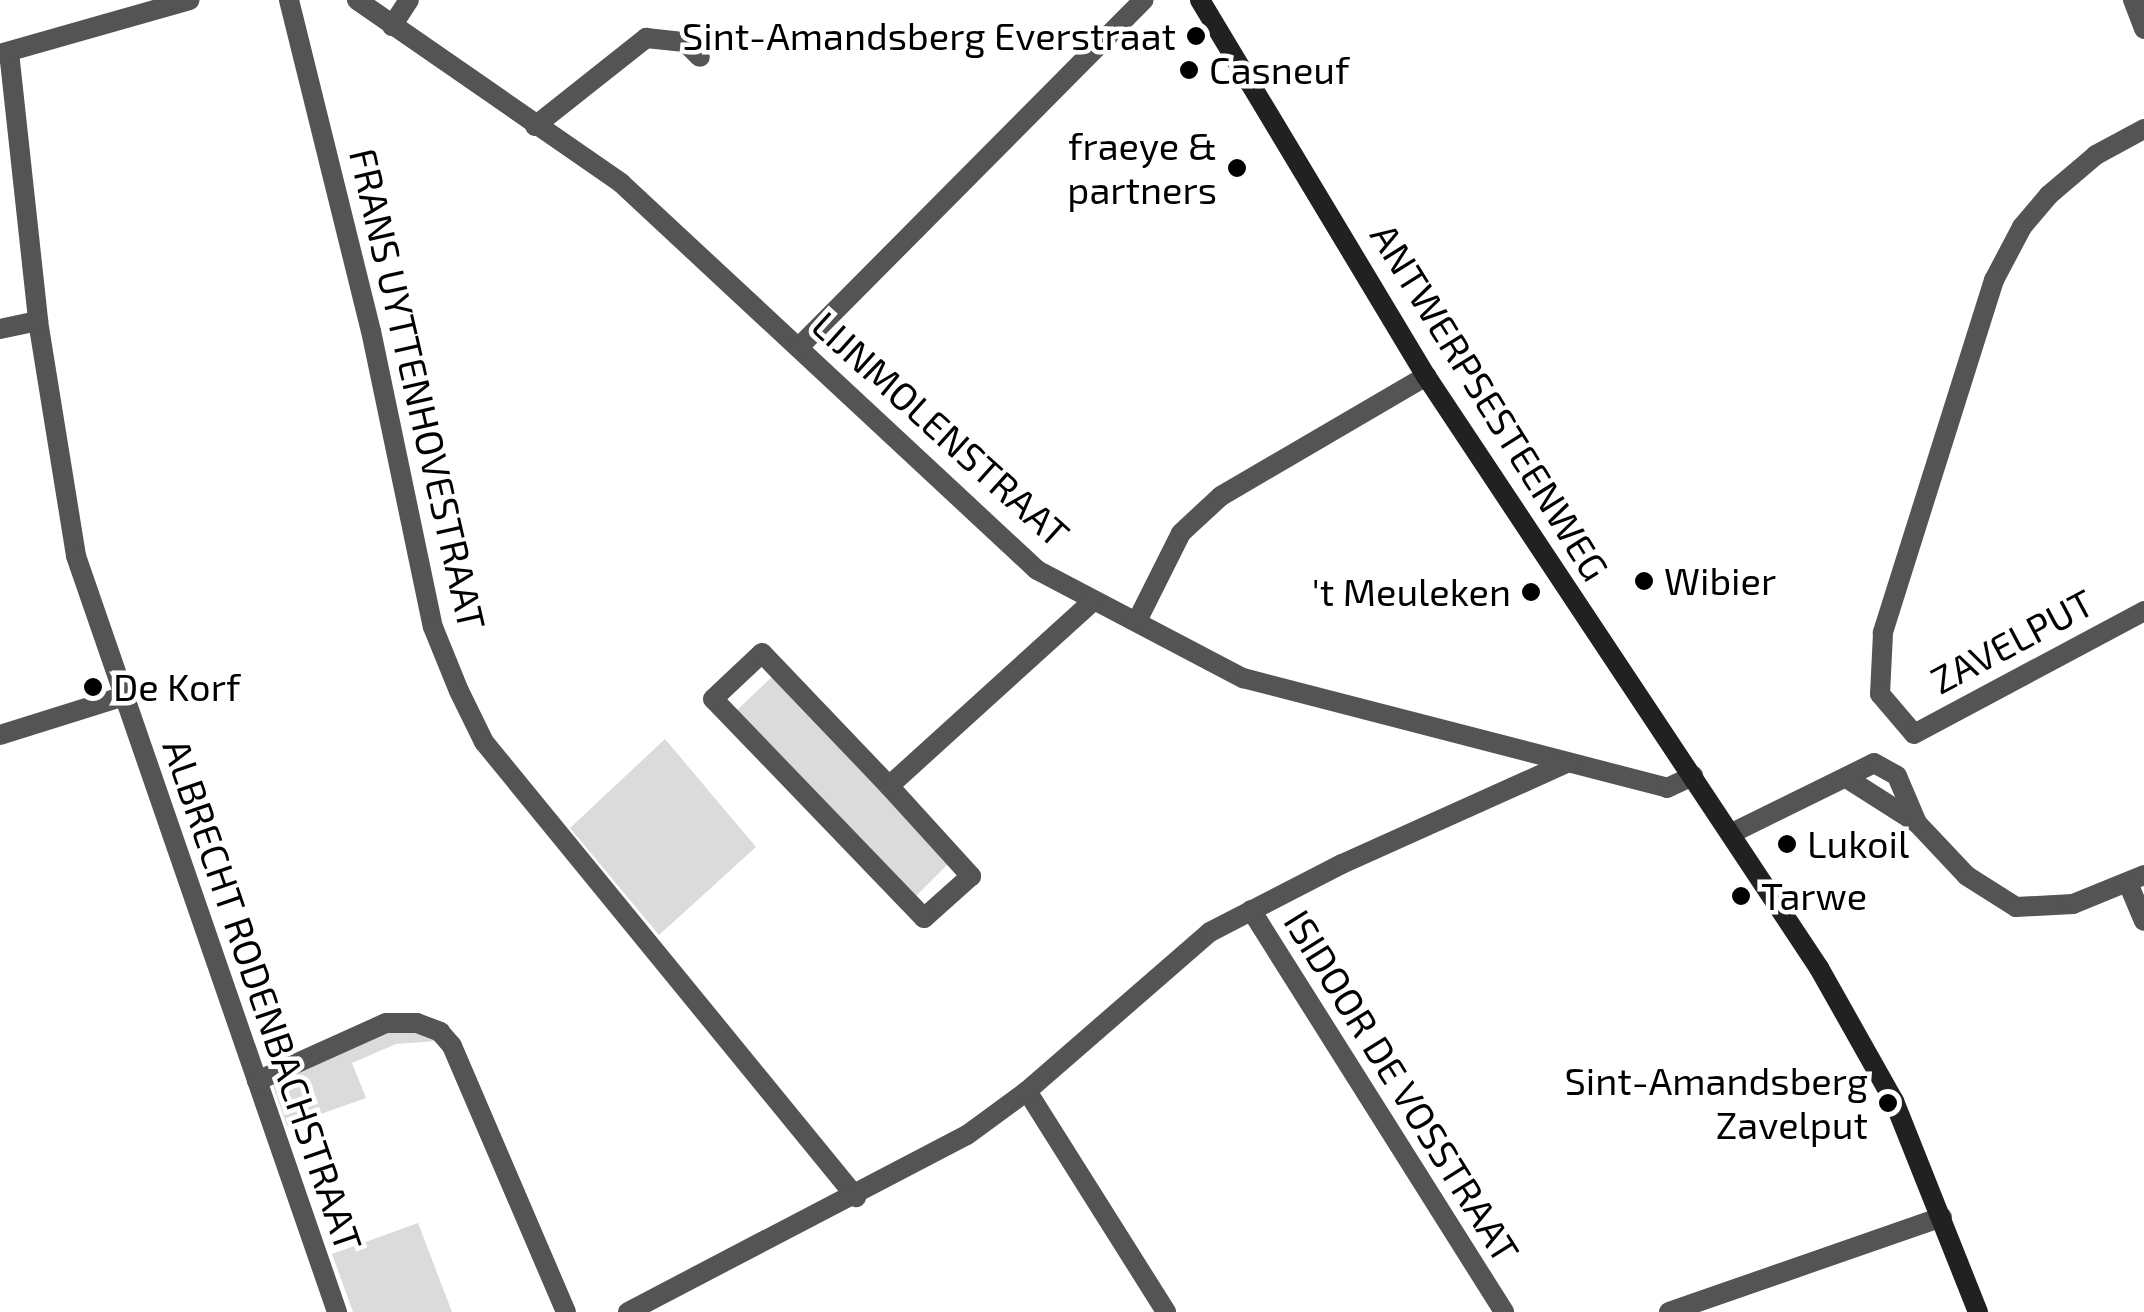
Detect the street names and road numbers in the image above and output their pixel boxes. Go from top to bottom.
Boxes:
street label: FRANS UYTTENHOVESTRAAT [340,144,496,634]
street label: ANTWERPSESTEENWEG [1362,215,1618,589]
street label: LIJNMOLENSTRAAT [803,302,1079,556]
street label: ZAVELPUT [1923,579,2101,703]
street label: ALBRECHT RODENBACHSTRAAT [154,733,372,1257]
street label: ISIDOOR DE VOSSTRAAT [1275,901,1529,1271]

